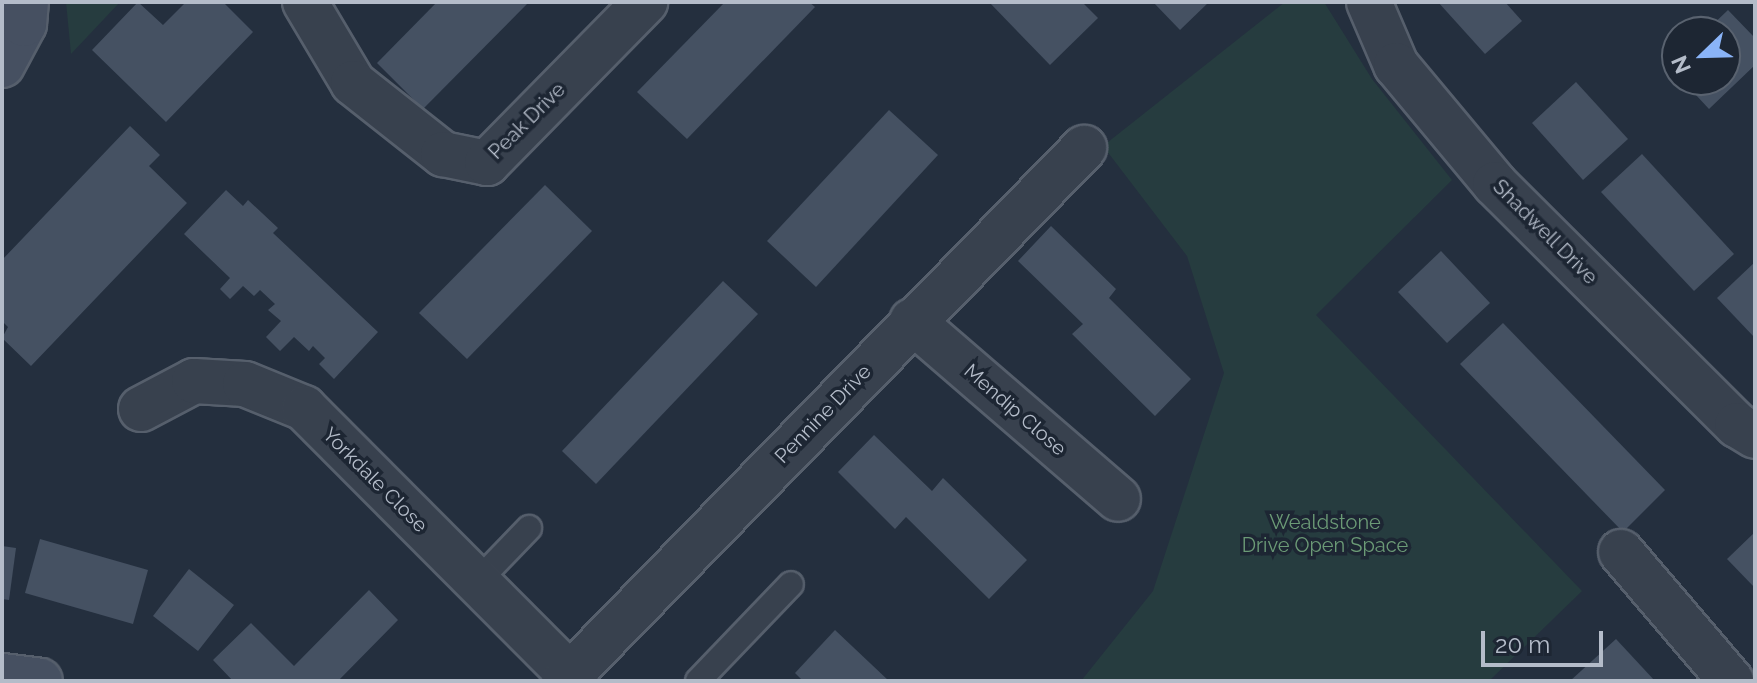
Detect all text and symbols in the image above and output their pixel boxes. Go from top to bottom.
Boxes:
north arrow [1661,16,1741,96]
text: N [1666,52,1696,77]
street label: Peak Drive [484,78,570,164]
street label: Shadwell Drive [1488,175,1602,289]
street label: Mendip Close [959,359,1071,461]
street label: Pennine Drive [770,360,876,468]
street label: Yorkdale Close [318,423,432,537]
park label: Wealdstone Drive Open Space [1242,510,1408,557]
scale bar [1485,615,1607,665]
text: 20 m [1495,630,1550,659]

